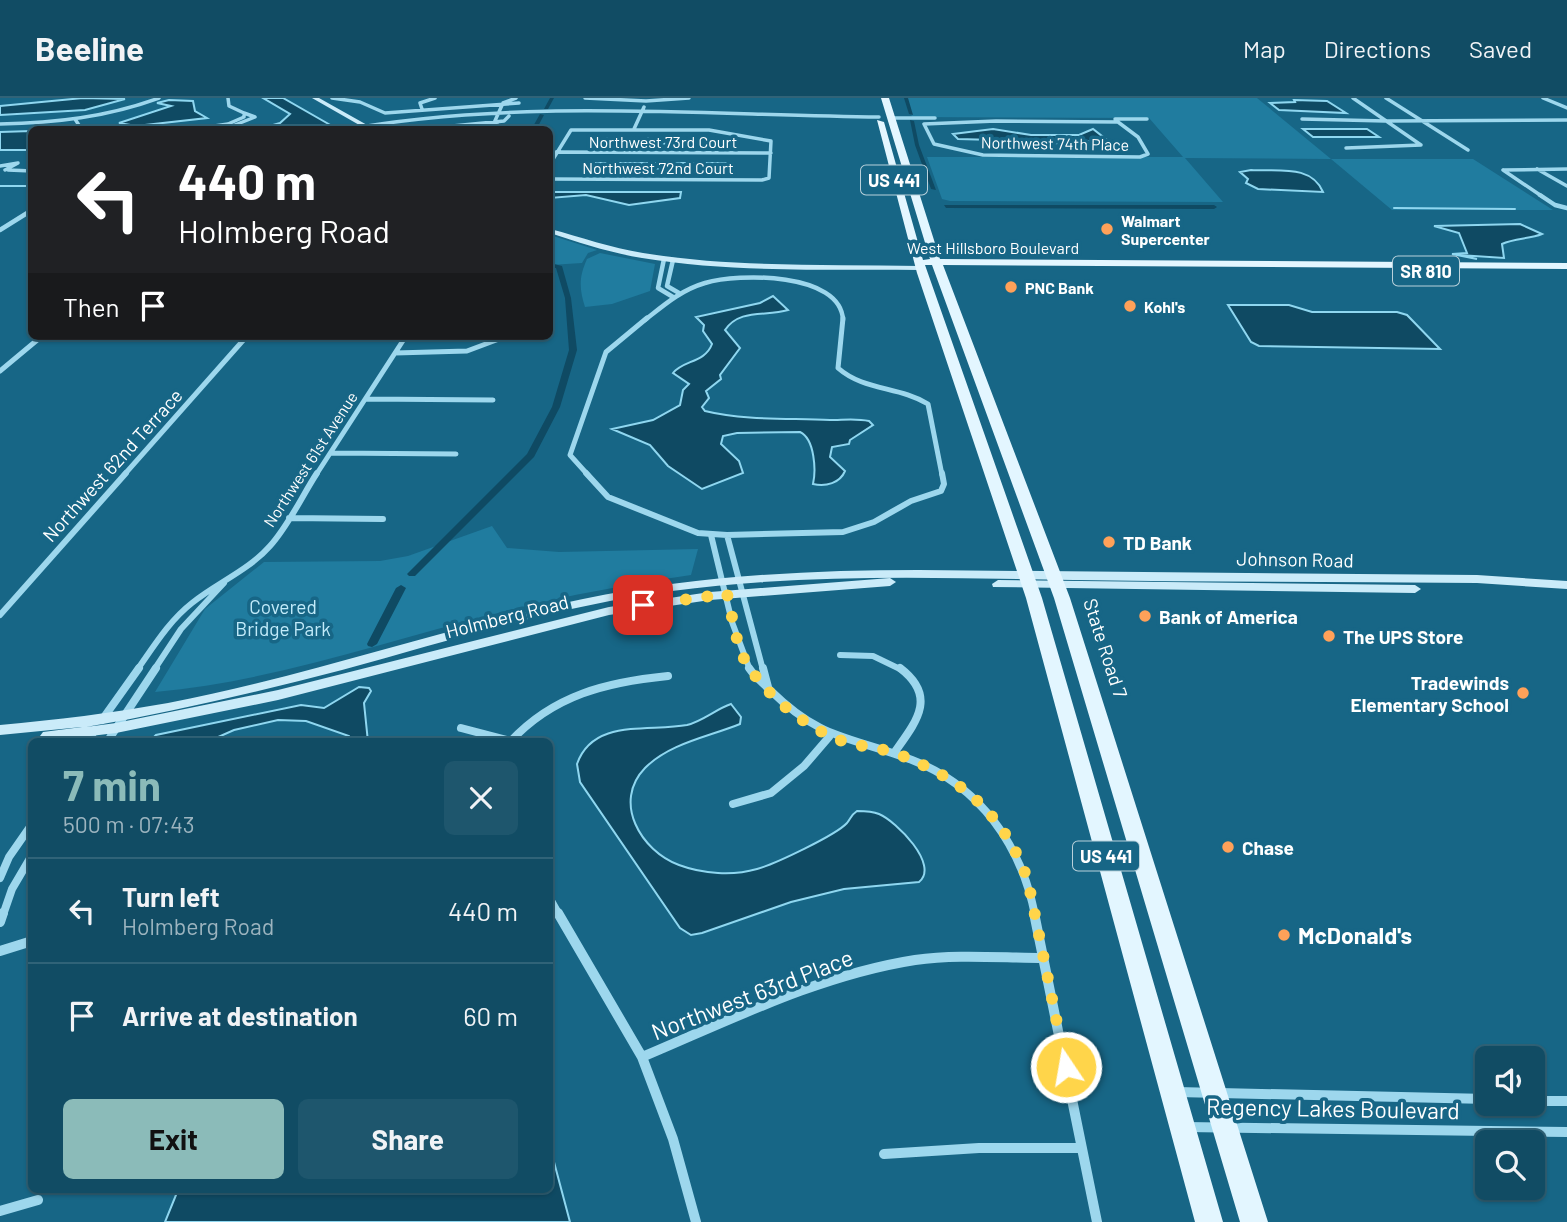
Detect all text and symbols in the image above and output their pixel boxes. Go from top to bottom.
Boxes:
text: Beeline [35,28,144,68]
text: Map [1243,34,1286,63]
text: Directions [1324,34,1431,63]
text: Saved [1469,34,1532,63]
street label: Northwest 73rd Court [589,132,737,151]
street label: Northwest 74th Place [981,132,1129,154]
text: 440 m [178,151,316,210]
icon: left [63,154,154,245]
street label: Northwest 72nd Court [582,158,734,177]
road number: US 441 [861,166,927,194]
text: Holmberg Road [178,211,390,249]
place label: Walmart Supercenter [1121,211,1210,248]
marker: Walmart Supercenter [1099,221,1115,237]
street label: West Hillsboro Boulevard [907,238,1079,257]
road number: SR 810 [1393,256,1459,286]
place label: PNC Bank [1025,278,1094,297]
marker: PNC Bank [1003,279,1019,295]
icon: arrive [134,287,172,325]
text: Then [63,291,120,322]
place label: Kohl's [1144,297,1185,316]
marker: Kohl's [1122,298,1138,314]
street label: Northwest 62nd Terrace [37,384,187,546]
street label: Northwest 61st Avenue [259,388,361,530]
place label: TD Bank [1123,531,1192,554]
marker: TD Bank [1101,534,1117,550]
street label: Johnson Road [1236,546,1354,572]
pin [613,575,673,635]
icon: arrive [624,586,662,624]
street label: Holmberg Road [443,590,571,642]
park label: Covered Bridge Park [235,595,331,640]
street label: State Road 7 [1079,595,1133,701]
place label: Bank of America [1159,605,1298,628]
marker: Bank of America [1137,608,1153,624]
place label: The UPS Store [1343,625,1463,648]
marker: The UPS Store [1321,628,1337,644]
place label: Tradewinds Elementary School [1351,671,1509,716]
marker: Tradewinds Elementary School [1515,685,1531,701]
text: 7 min [63,759,161,809]
button: close [444,761,518,835]
text: 500 m · 07:43 [63,810,195,838]
place label: Chase [1242,836,1294,859]
marker: Chase [1220,839,1236,855]
road number: US 441 [1073,842,1139,870]
text: Turn left [122,881,220,912]
icon: left [63,892,101,930]
text: 440 m [448,895,518,926]
text: Holmberg Road [122,912,274,940]
place label: McDonald's [1298,921,1412,949]
marker: McDonald's [1276,927,1292,943]
street label: Northwest 63rd Place [647,943,857,1045]
icon: arrive [63,997,101,1035]
text: Arrive at destination [122,1000,358,1031]
text: 60 m [463,1000,518,1031]
position arrow [1029,1030,1103,1104]
map controls [1475,1046,1545,1200]
button: sound [1475,1046,1545,1116]
street label: Regency Lakes Boulevard [1206,1092,1460,1124]
button: Exit [63,1099,284,1179]
button: Share [298,1099,518,1179]
button: search [1475,1130,1545,1200]

